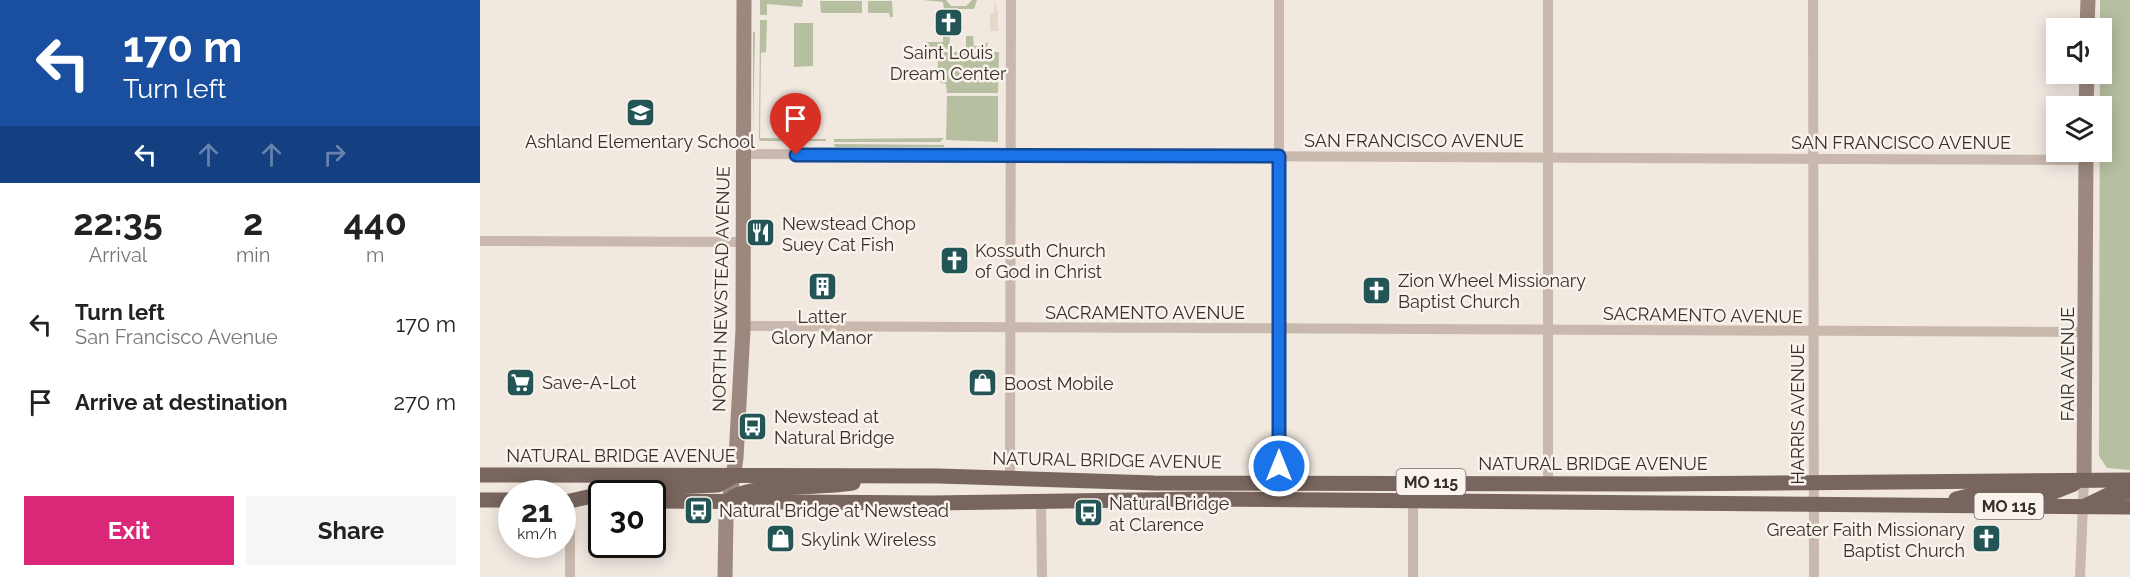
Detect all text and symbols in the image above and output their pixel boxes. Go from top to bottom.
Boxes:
church icon: Saint Louis Dream Center [932,7,964,39]
map controls [2046,18,2112,162]
button: sound [2046,18,2112,84]
text: 170 m [123,23,242,72]
icon: left [24,24,102,102]
place label: Saint Louis Dream Center [890,42,1007,84]
text: Turn left [123,73,226,104]
pin [770,93,821,155]
school or university icon: Ashland Elementary School [624,96,656,128]
button: layers [2046,96,2112,162]
icon: arrive [779,102,812,135]
street label: SAN FRANCISCO AVENUE [1304,130,1524,151]
place label: Ashland Elementary School [525,131,755,152]
street label: SAN FRANCISCO AVENUE [1791,132,2011,153]
icon: left [129,138,162,171]
icon: ahead [192,138,225,171]
icon: ahead [255,138,288,171]
icon: right [318,138,351,171]
street label: NORTH NEWSTEAD AVENUE [708,166,734,412]
text: 22:35 [73,201,163,243]
text: 2 [243,201,263,243]
text: 440 [344,201,407,243]
place label: Newstead Chop Suey Cat Fish [782,213,916,255]
restaurant icon: Newstead Chop Suey Cat Fish [745,217,777,249]
place label: Kossuth Church of God in Christ [975,240,1106,282]
text: Arrival [89,243,147,267]
text: min [236,243,270,267]
text: m [366,243,384,267]
church icon: Kossuth Church of God in Christ [938,244,970,276]
place label: Zion Wheel Missionary Baptist Church [1398,270,1586,312]
building icon: Latter Glory Manor [806,271,838,303]
church icon: Zion Wheel Missionary Baptist Church [1361,274,1393,306]
text: Turn left [75,299,165,325]
street label: SACRAMENTO AVENUE [1045,302,1245,323]
street label: SACRAMENTO AVENUE [1603,303,1803,327]
place label: Latter Glory Manor [771,306,874,348]
street label: FAIR AVENUE [2057,307,2078,421]
icon: left [24,308,57,341]
text: 170 m [396,311,456,337]
text: San Francisco Avenue [75,325,278,349]
street label: HARRIS AVENUE [1787,343,1808,485]
supermarket icon: Save-A-Lot [505,366,537,398]
shop icon: Boost Mobile [967,367,999,399]
place label: Save-A-Lot [542,372,636,393]
place label: Boost Mobile [1004,373,1114,394]
icon: arrive [24,386,57,419]
text: Arrive at destination [75,389,288,415]
text: 270 m [394,389,456,415]
place label: Newstead at Natural Bridge [774,406,895,448]
bus stop icon: Newstead at Natural Bridge [737,410,769,442]
position arrow [1247,434,1311,498]
street label: NATURAL BRIDGE AVENUE [506,445,736,466]
street label: NATURAL BRIDGE AVENUE [992,447,1222,473]
street label: NATURAL BRIDGE AVENUE [1478,453,1708,474]
road number: MO 115 [1396,469,1466,495]
speed limit sign: 30 [588,480,666,558]
place label: Natural Bridge at Clarence [1109,493,1230,535]
road number: MO 115 [1974,493,2044,519]
text: 21 [521,494,553,529]
bus stop icon: Natural Bridge at Newstead [682,494,714,526]
button: Exit [24,496,234,565]
button: Share [246,496,456,565]
bus stop icon: Natural Bridge at Clarence [1072,497,1104,529]
place label: Natural Bridge at Newstead [719,500,949,521]
place label: Greater Faith Missionary Baptist Church [1766,519,1965,561]
shop icon: Skylink Wireless [764,523,796,555]
church icon: Greater Faith Missionary Baptist Church [1970,523,2002,555]
text: km/h [517,525,557,543]
place label: Skylink Wireless [801,529,937,550]

